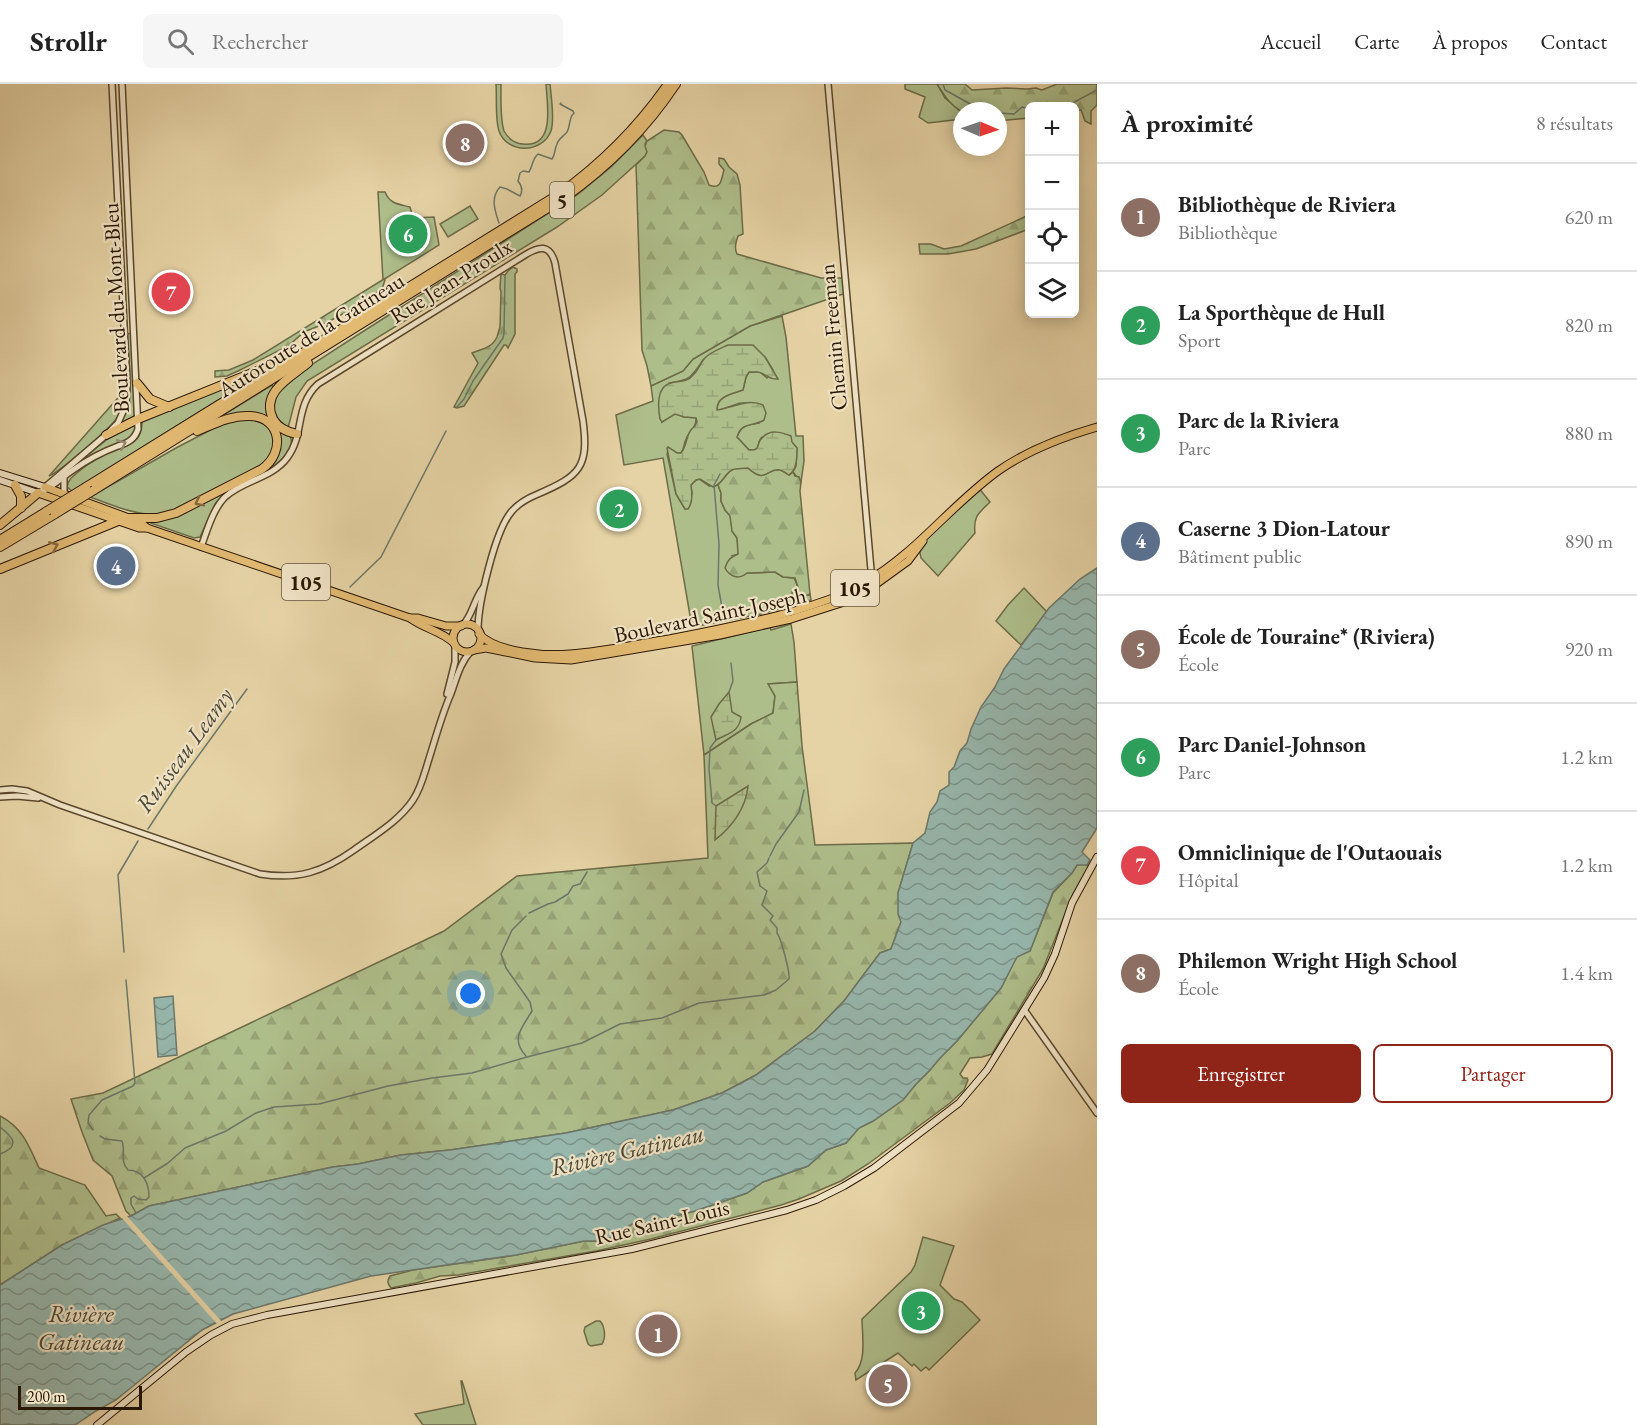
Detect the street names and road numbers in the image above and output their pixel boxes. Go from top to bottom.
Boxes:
road number: 5 [550,182,574,218]
street label: Boulevard du Mont-Bleu [96,202,136,414]
street label: Rue Jean-Proulx [384,231,518,330]
street label: Chemin Freeman [812,262,854,412]
street label: Autoroute de la Gatineau [211,266,410,405]
road number: 105 [282,564,330,600]
road number: 105 [831,570,879,606]
street label: Boulevard Saint-Joseph [611,580,809,650]
street label: Rue Saint-Louis [592,1192,732,1252]

